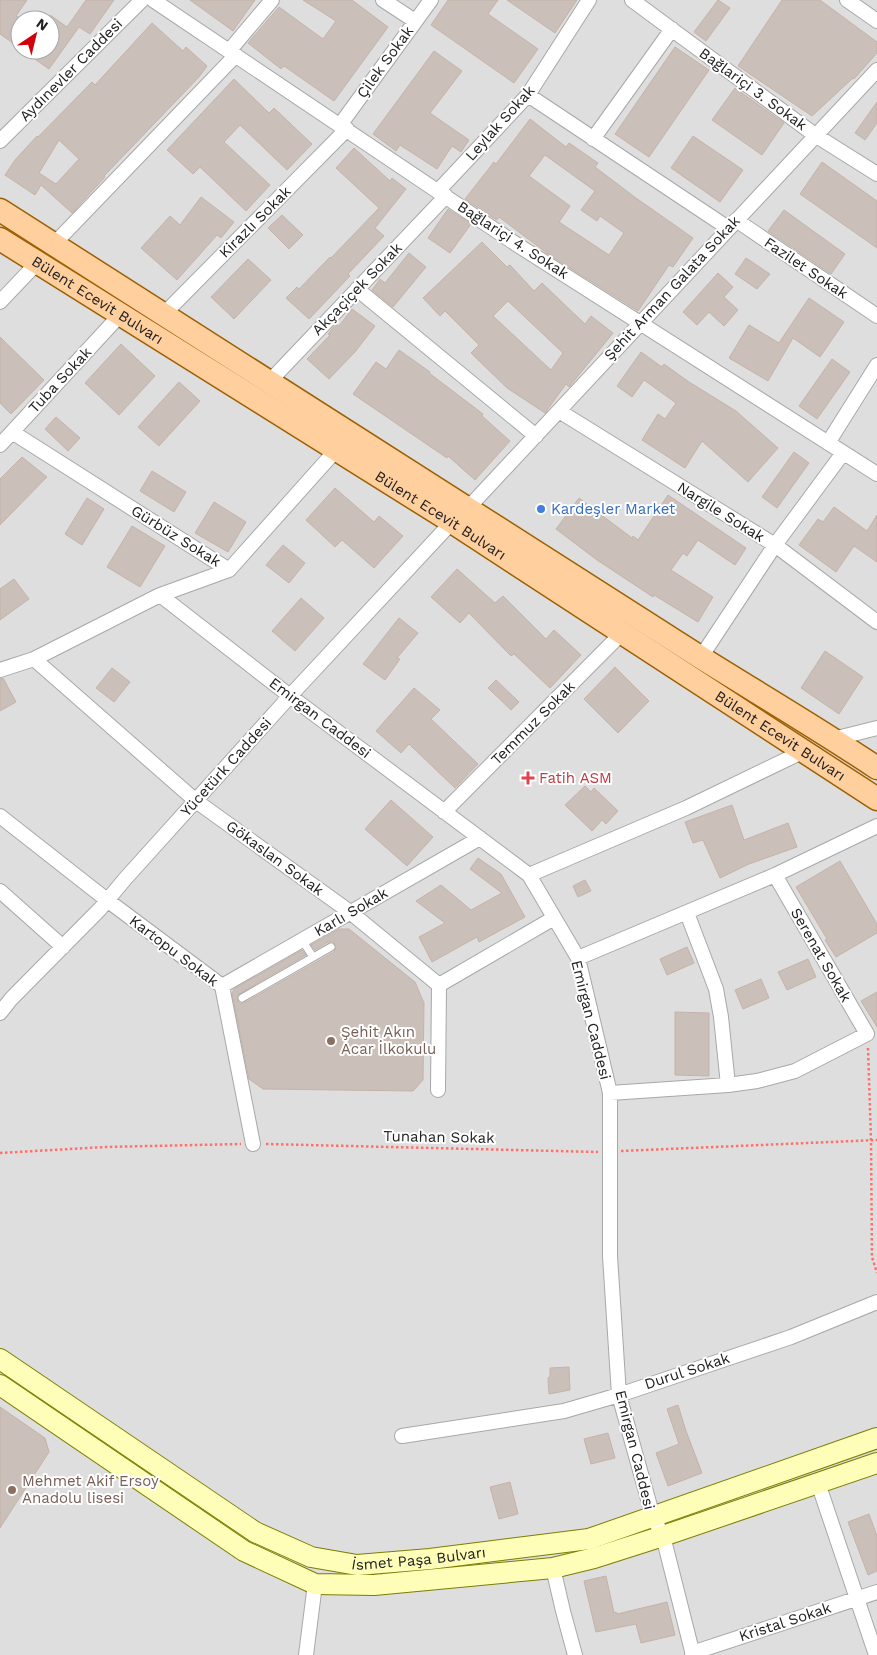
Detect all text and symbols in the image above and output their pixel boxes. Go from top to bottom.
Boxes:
north arrow [10,10,60,60]
street label: Aydınevler Caddesi [16,15,126,125]
text: N [34,15,51,34]
street label: Çilek Sokak [353,22,417,102]
street label: Bağlariçi 3. Sokak [696,44,811,134]
street label: Leylak Sokak [461,81,539,164]
street label: Kirazlı Sokak [215,182,295,262]
street label: Bağlariçi 4. Sokak [454,197,572,283]
street label: Şehit Arman Galata Sokak [600,212,744,364]
street label: Fazilet Sokak [761,233,852,303]
street label: Akçaçiçek Sokak [308,239,406,339]
street label: Bülent Ecevit Bulvarı [28,252,167,348]
street label: Tuba Sokak [25,343,96,417]
street label: Bülent Ecevit Bulvarı [372,467,509,564]
street label: Nargile Sokak [674,478,768,546]
place label: Kardeşler Market [551,500,676,518]
street label: Gürbüz Sokak [128,501,224,571]
marker: Kardeşler Market [535,503,547,515]
street label: Emirgan Caddesi [266,674,374,762]
street label: Temmuz Sokak [487,677,579,769]
street label: Bülent Ecevit Bulvarı [712,687,849,785]
street label: Yücetürk Caddesi [177,714,275,820]
place label: Fatih ASM [539,769,612,787]
marker: Fatih ASM [521,771,535,785]
street label: Gökaslan Sokak [223,817,328,900]
street label: Karlı Sokak [311,883,391,940]
street label: Serenat Sokak [787,905,855,1006]
street label: Kartopu Sokak [126,912,222,991]
street label: Emirgan Caddesi [567,958,615,1082]
place label: Şehit Akın Acar İlkokulu [341,1023,436,1058]
marker: Şehit Akın Acar İlkokulu [325,1035,337,1047]
street label: Tunahan Sokak [383,1127,495,1147]
street label: Durul Sokak [642,1349,732,1393]
street label: Emirgan Caddesi [611,1388,659,1512]
place label: Mehmet Akif Ersoy Anadolu lisesi [22,1472,159,1507]
marker: Mehmet Akif Ersoy Anadolu lisesi [6,1484,18,1496]
street label: İsmet Paşa Bulvarı [350,1543,487,1574]
street label: Kristal Sokak [737,1598,834,1645]

